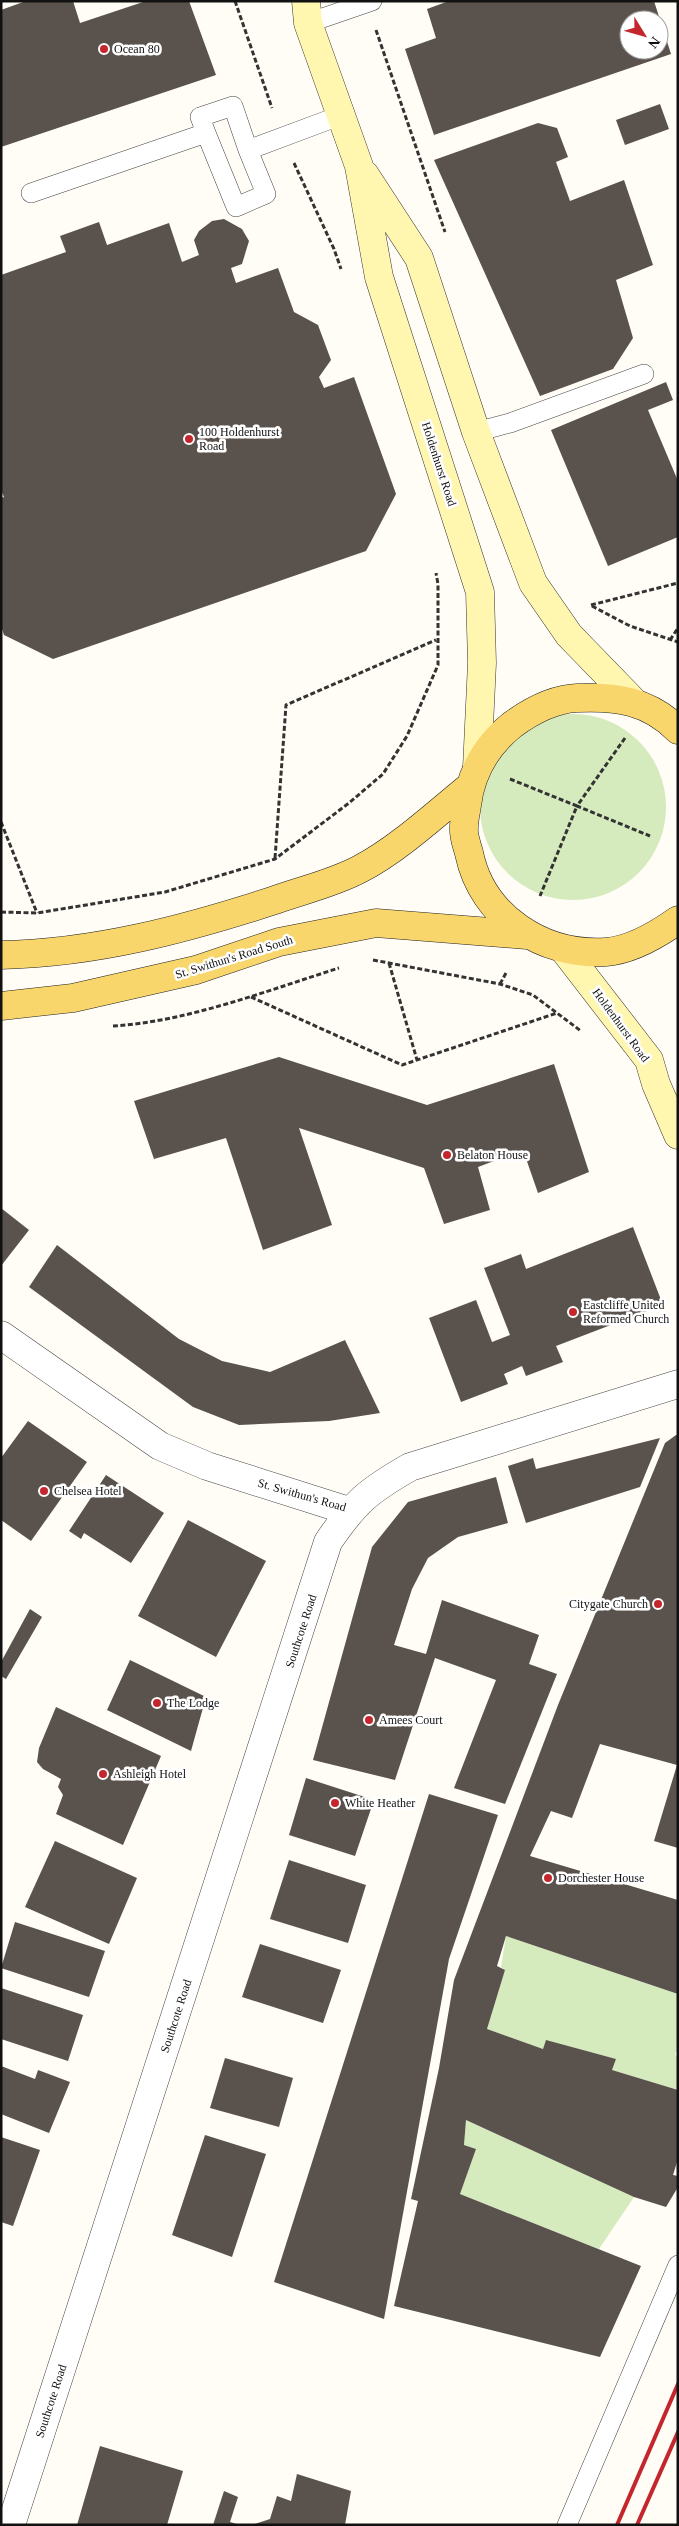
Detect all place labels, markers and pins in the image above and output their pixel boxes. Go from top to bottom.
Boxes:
place label: Ocean 80 [114,42,160,56]
marker: Ocean 80 [98,43,110,55]
place label: 100 Holdenhurst Road [199,425,280,453]
marker: 100 Holdenhurst Road [183,433,195,445]
place label: Belaton House [457,1148,528,1162]
marker: Belaton House [441,1149,453,1161]
place label: Eastcliffe United Reformed Church [583,1298,669,1326]
marker: Eastcliffe United Reformed Church [567,1306,579,1318]
place label: Chelsea Hotel [54,1484,122,1498]
marker: Chelsea Hotel [38,1485,50,1497]
place label: Citygate Church [569,1597,648,1611]
marker: Citygate Church [652,1598,664,1610]
place label: The Lodge [167,1696,219,1710]
marker: The Lodge [151,1697,163,1709]
place label: Amees Court [379,1713,443,1727]
marker: Amees Court [363,1714,375,1726]
place label: Ashleigh Hotel [113,1767,187,1781]
marker: Ashleigh Hotel [97,1768,109,1780]
place label: White Heather [345,1796,415,1810]
marker: White Heather [329,1797,341,1809]
place label: Dorchester House [558,1871,644,1885]
marker: Dorchester House [542,1872,554,1884]

